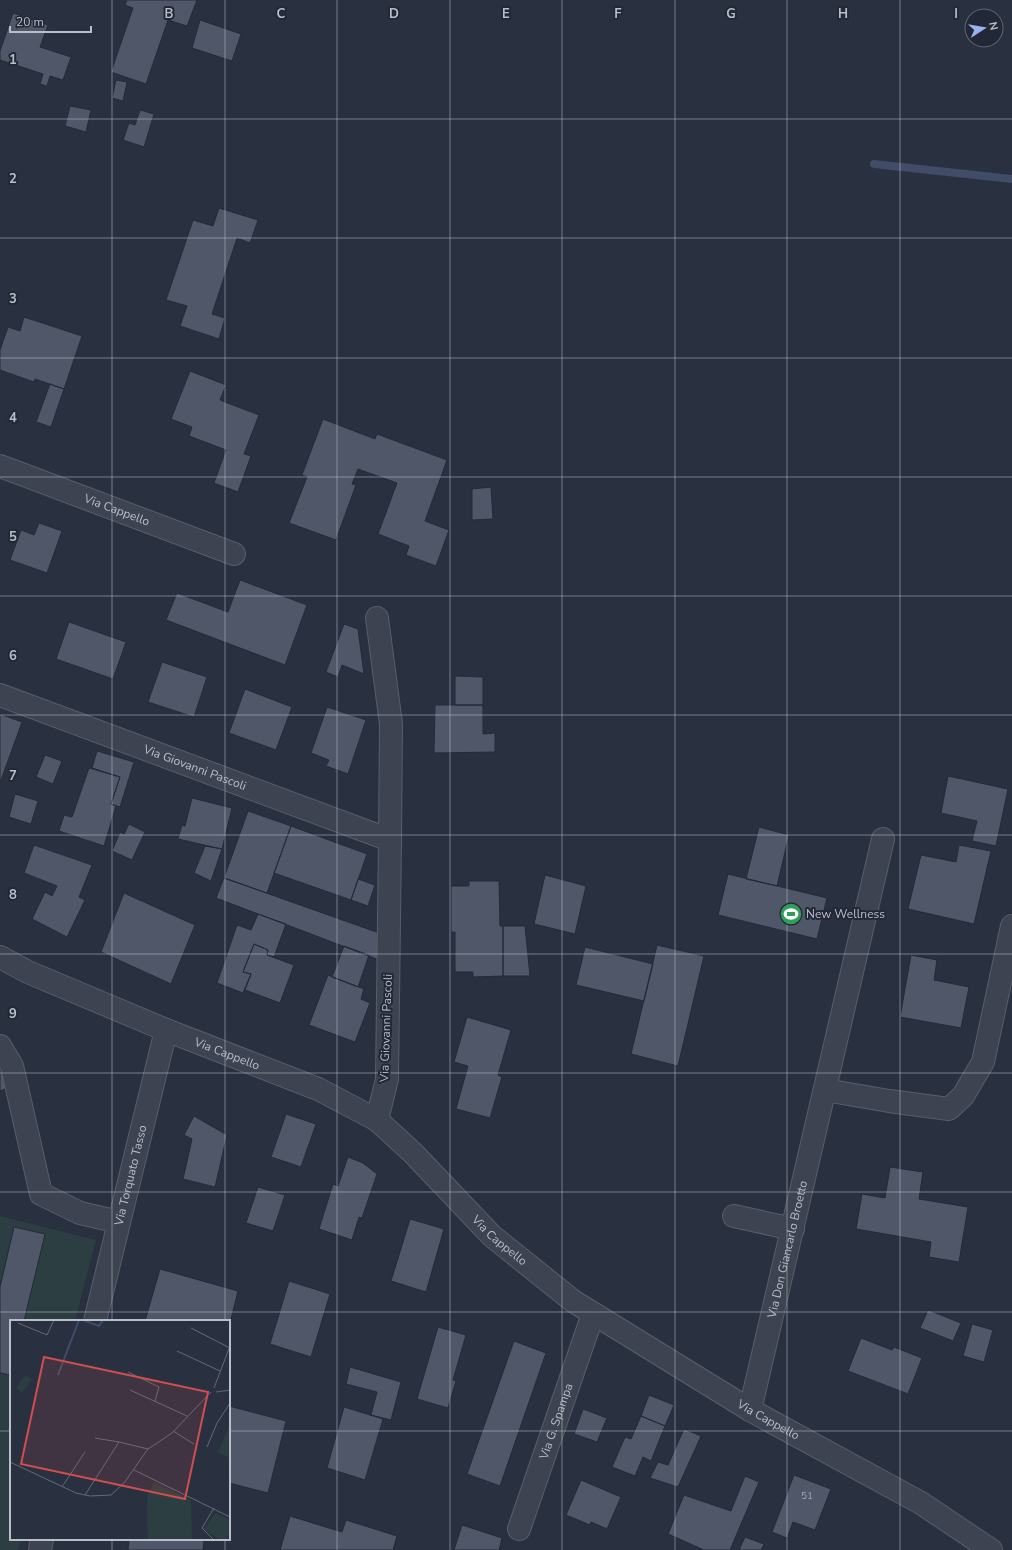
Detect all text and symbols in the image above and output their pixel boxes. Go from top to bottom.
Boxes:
text: B [165,5,174,23]
text: C [277,5,286,23]
text: D [389,5,399,23]
text: E [502,5,510,23]
text: F [614,5,622,23]
text: G [726,5,736,23]
text: H [838,5,848,23]
text: I [954,5,958,23]
scale bar [10,8,91,34]
north arrow [964,8,1004,48]
text: 20 m [16,14,44,30]
text: N [985,20,1001,32]
text: 1 [9,51,17,69]
text: 2 [9,170,17,188]
text: 3 [9,290,17,308]
text: 4 [9,409,17,427]
street label: Via Cappello [81,490,152,530]
text: 5 [9,528,17,546]
text: 6 [9,647,17,665]
street label: Via Giovanni Pascoli [140,741,249,794]
text: 7 [9,767,17,785]
text: 8 [9,886,17,904]
sports icon: New Wellness [778,901,804,927]
place label: New Wellness [806,906,885,922]
street label: Via Giovanni Pascoli [376,974,396,1083]
text: 9 [9,1005,17,1023]
street label: Via Cappello [191,1033,262,1074]
street label: Via Torquato Tasso [110,1123,151,1228]
street label: Via Don Giancarlo Broetto [763,1179,811,1321]
street label: Via Cappello [468,1211,531,1269]
inset map [10,1320,230,1540]
street label: Via G. Spampa [535,1381,577,1462]
street label: Via Cappello [733,1395,803,1444]
house number: 51 [801,1489,813,1503]

